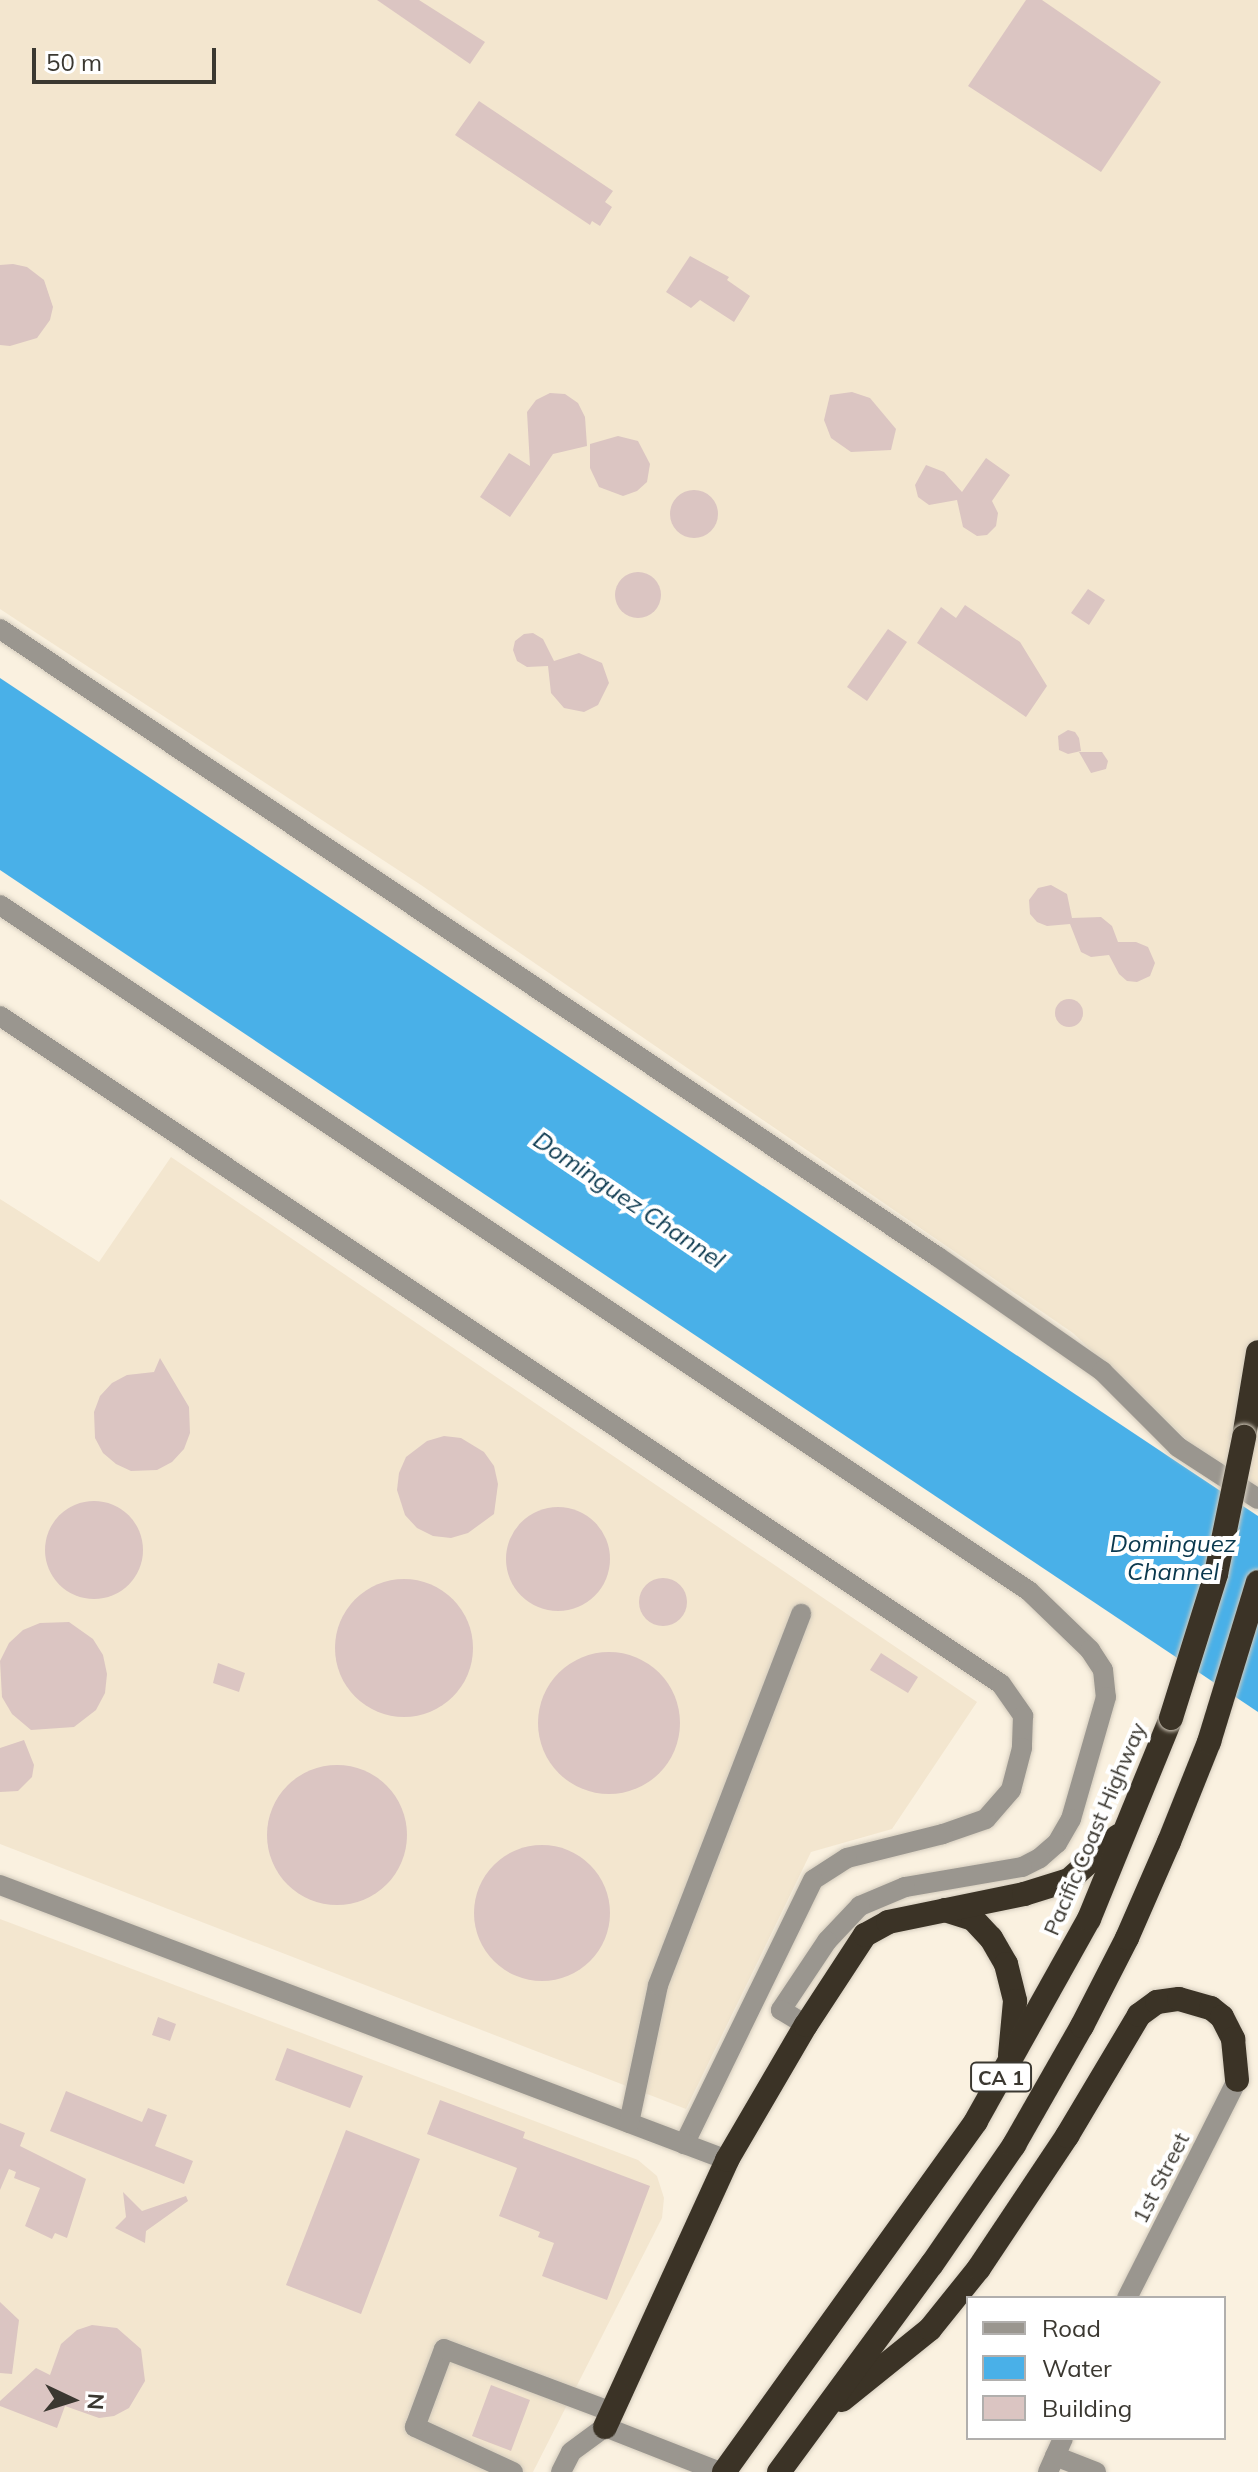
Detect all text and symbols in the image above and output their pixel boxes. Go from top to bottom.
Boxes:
scale bar [36,32,220,82]
text: 50 m [46,47,102,77]
water label: Dominguez Channel [528,1125,730,1275]
water label: Dominguez Channel [1110,1530,1236,1586]
street label: Pacific Coast Highway [1038,1719,1152,1939]
road number: CA 1 [969,2061,1033,2093]
street label: 1st Street [1127,2128,1195,2228]
legend [966,2296,1226,2440]
text: Road [1042,2313,1101,2343]
text: Water [1042,2353,1112,2383]
north arrow [32,2360,112,2440]
text: N [81,2392,110,2411]
text: Building [1042,2393,1132,2423]

